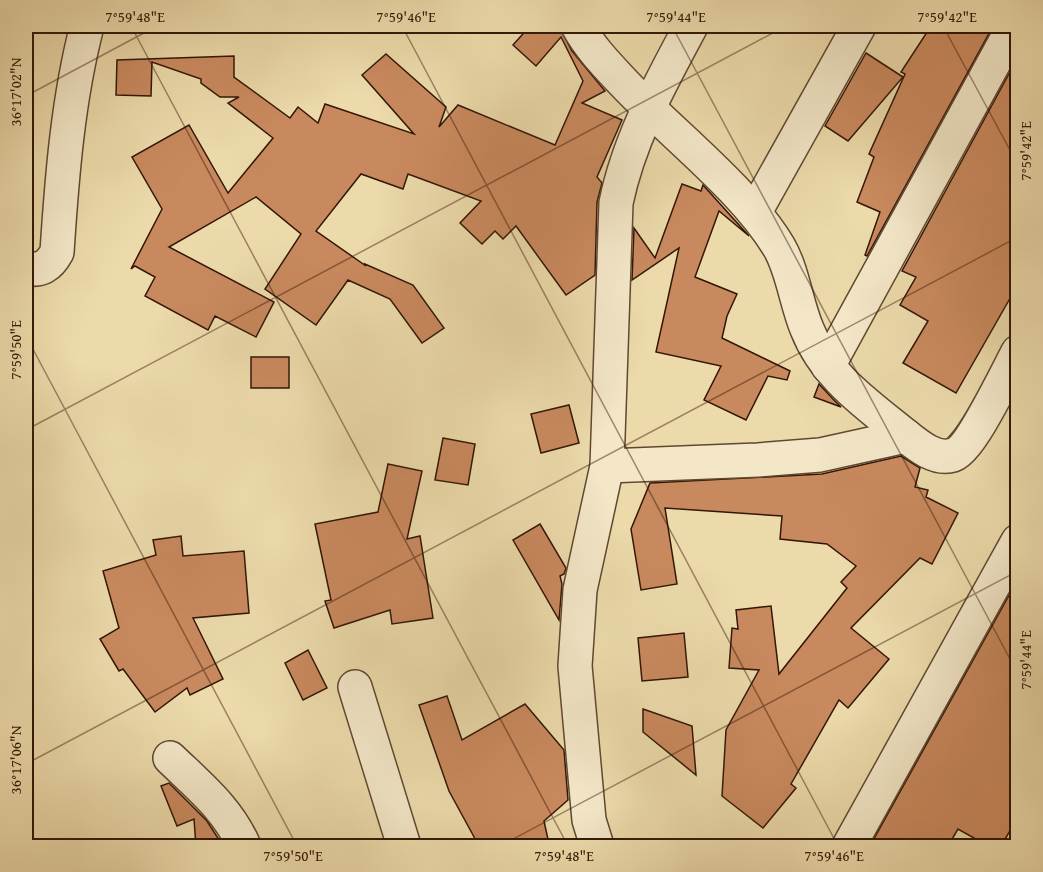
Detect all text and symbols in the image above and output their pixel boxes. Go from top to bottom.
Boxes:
text: 7°59'48"E [105,6,165,27]
text: 7°59'46"E [376,6,436,27]
text: 7°59'44"E [646,6,706,27]
text: 7°59'42"E [917,6,977,27]
text: 36°17'02"N [5,57,26,126]
text: 7°59'42"E [1015,121,1036,181]
text: 7°59'50"E [5,320,26,380]
text: 7°59'44"E [1015,630,1036,690]
text: 36°17'06"N [5,725,26,794]
text: 7°59'50"E [263,845,323,866]
text: 7°59'48"E [534,845,594,866]
text: 7°59'46"E [804,845,864,866]

